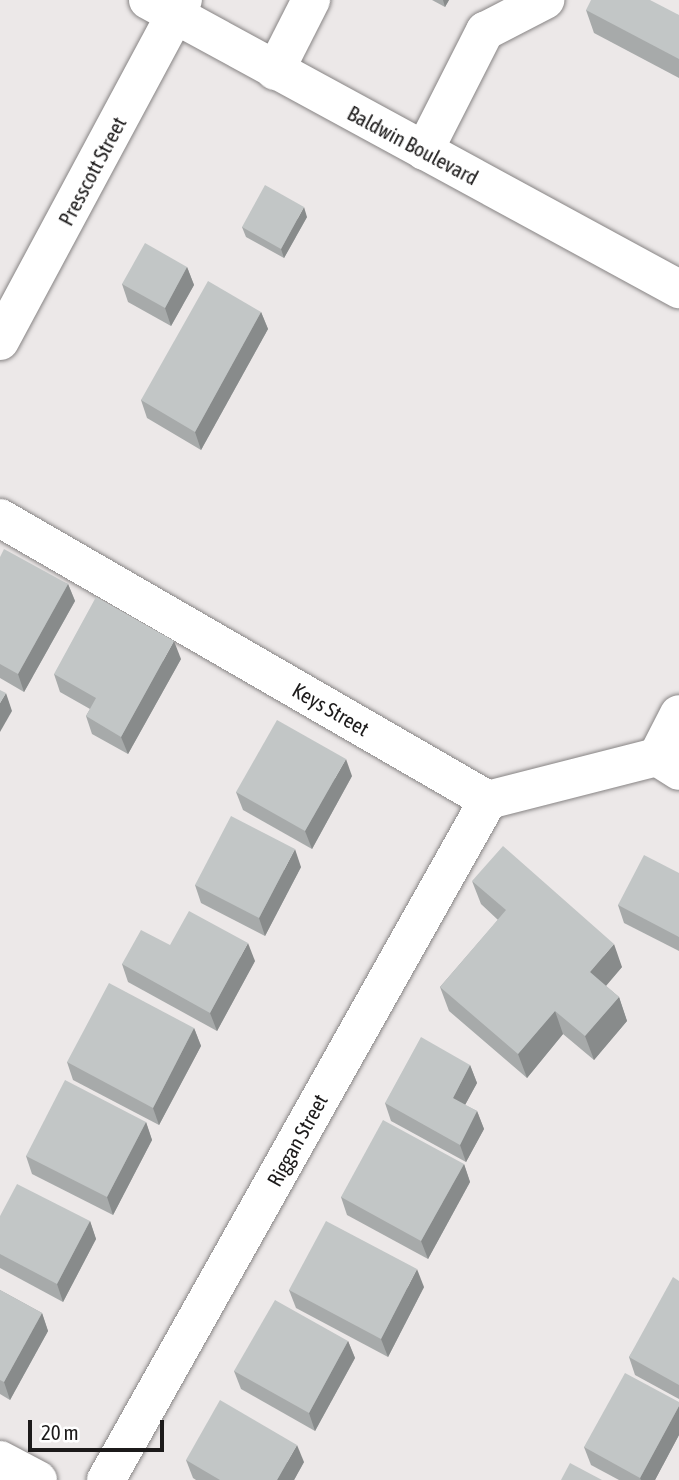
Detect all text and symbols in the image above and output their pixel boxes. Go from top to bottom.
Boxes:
street label: Baldwin Boulevard [343,100,483,190]
street label: Presscott Street [53,112,131,230]
street label: Keys Street [288,677,374,741]
street label: Riggan Street [261,1090,333,1190]
scale bar [32,1406,168,1450]
text: 20 m [41,1420,79,1444]

